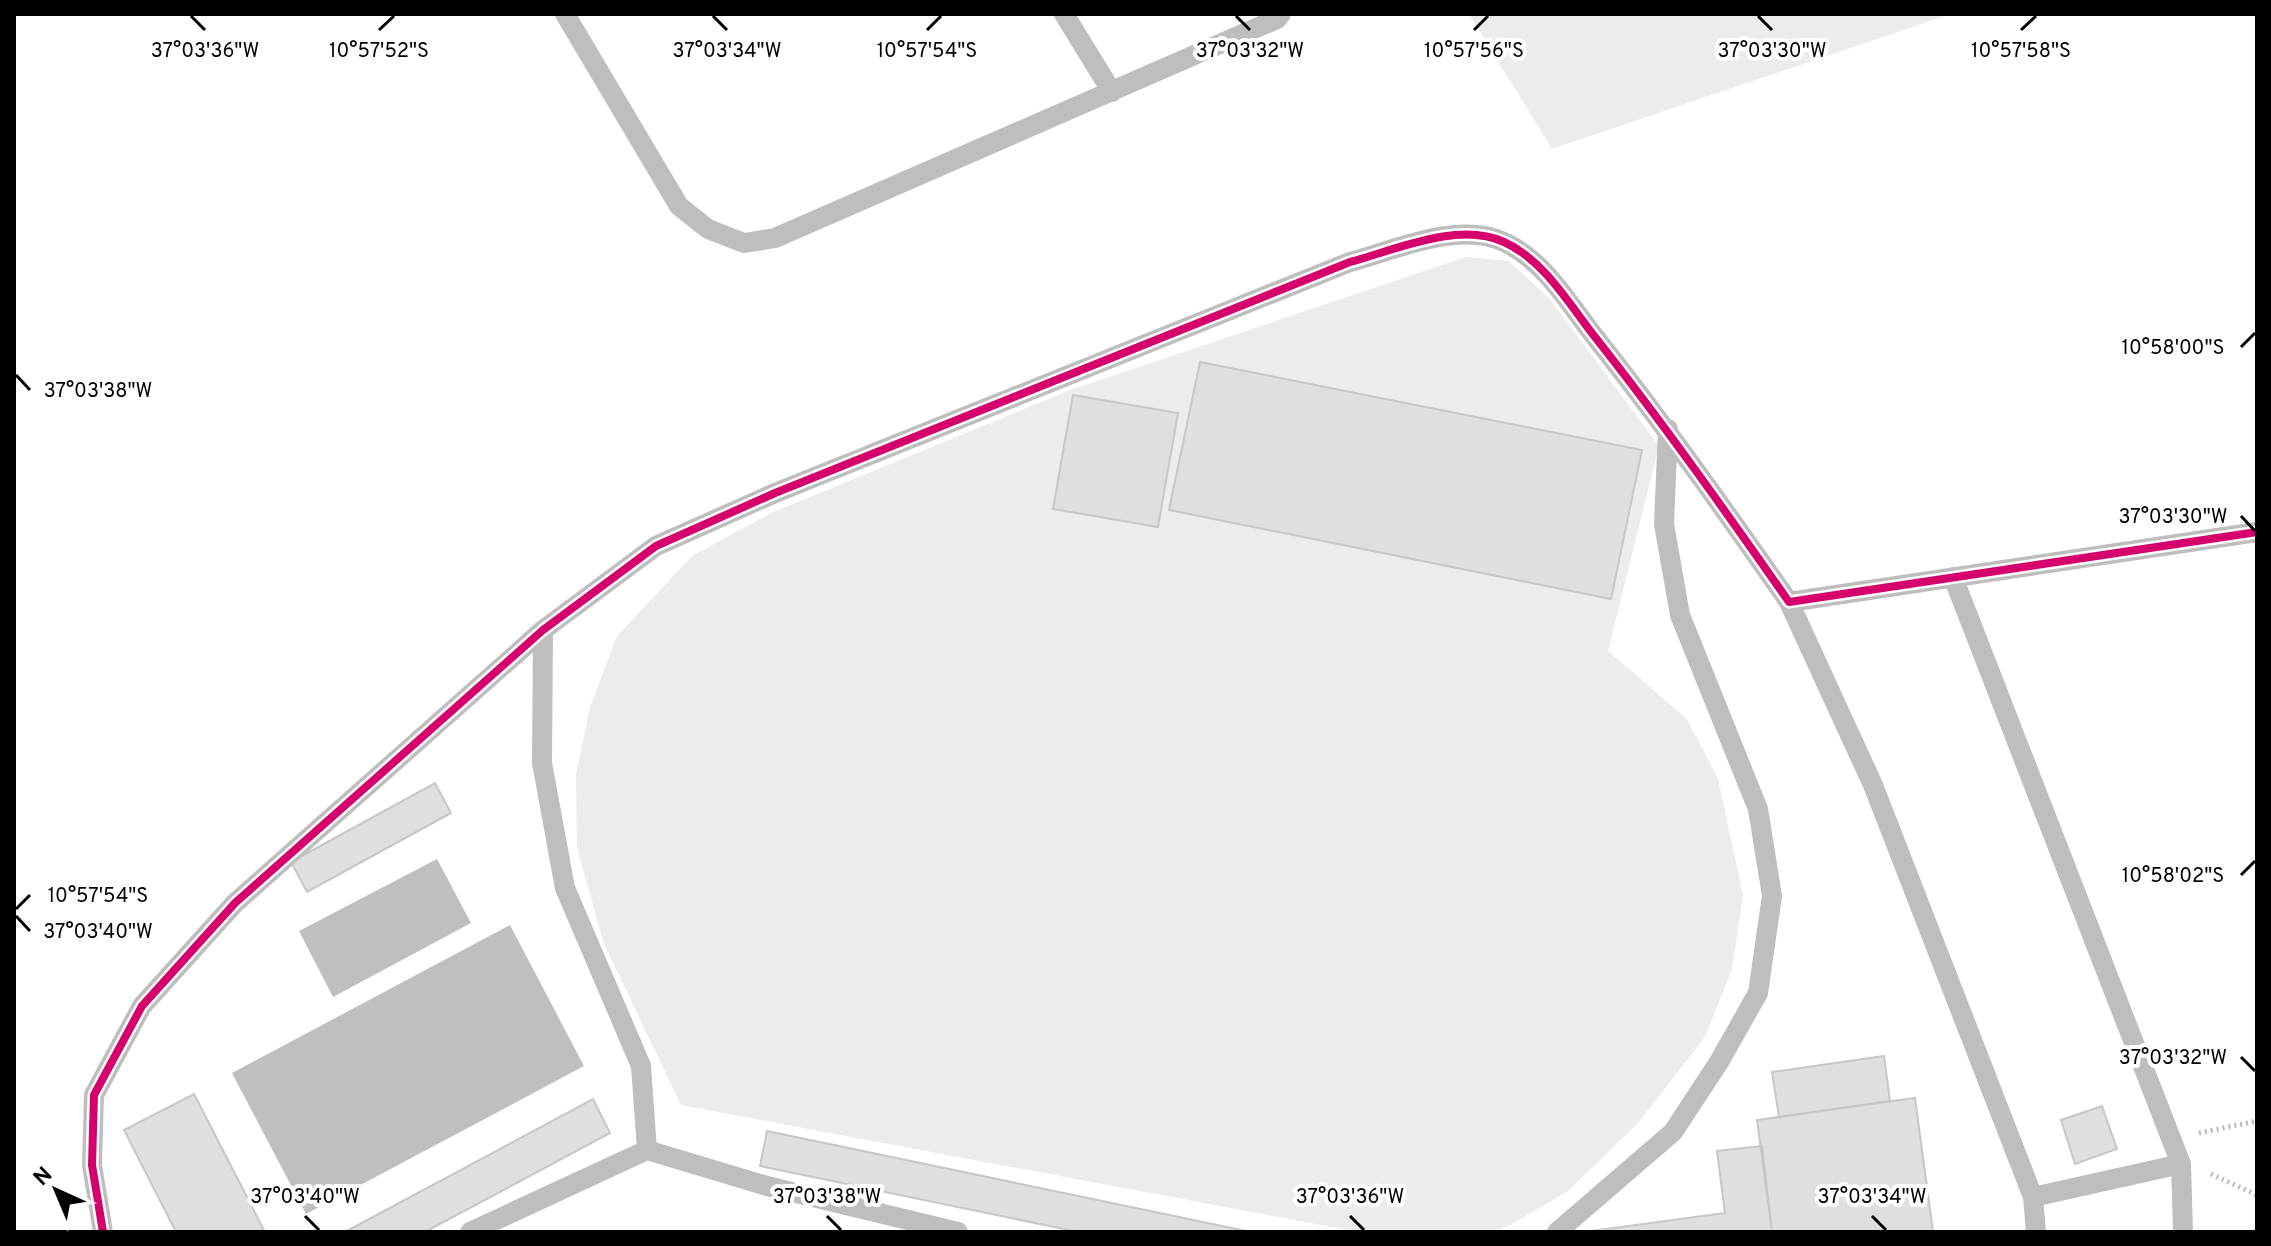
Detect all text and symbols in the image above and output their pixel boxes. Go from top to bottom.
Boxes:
text: 37°03'36"W [151,39,259,65]
text: 10°57'52"S [329,39,429,65]
text: 37°03'34"W [673,39,781,65]
text: 10°57'54"S [877,39,977,65]
text: 37°03'32"W [1196,39,1304,65]
text: 10°57'56"S [1424,39,1524,65]
text: 37°03'30"W [1717,39,1827,65]
text: 10°57'58"S [1971,39,2071,65]
text: 10°58'00"S [2122,336,2224,362]
text: 37°03'38"W [44,379,152,405]
text: 37°03'30"W [2118,505,2228,531]
text: 10°58'02"S [2122,864,2224,890]
text: 10°57'54"S [48,884,148,910]
text: 37°03'40"W [43,920,153,946]
text: 37°03'32"W [2119,1046,2227,1072]
north arrow [16,1150,96,1230]
text: N [29,1162,59,1193]
text: 37°03'40"W [250,1185,360,1211]
text: 37°03'38"W [773,1185,881,1211]
text: 37°03'36"W [1296,1185,1404,1211]
text: 37°03'34"W [1818,1185,1926,1211]

